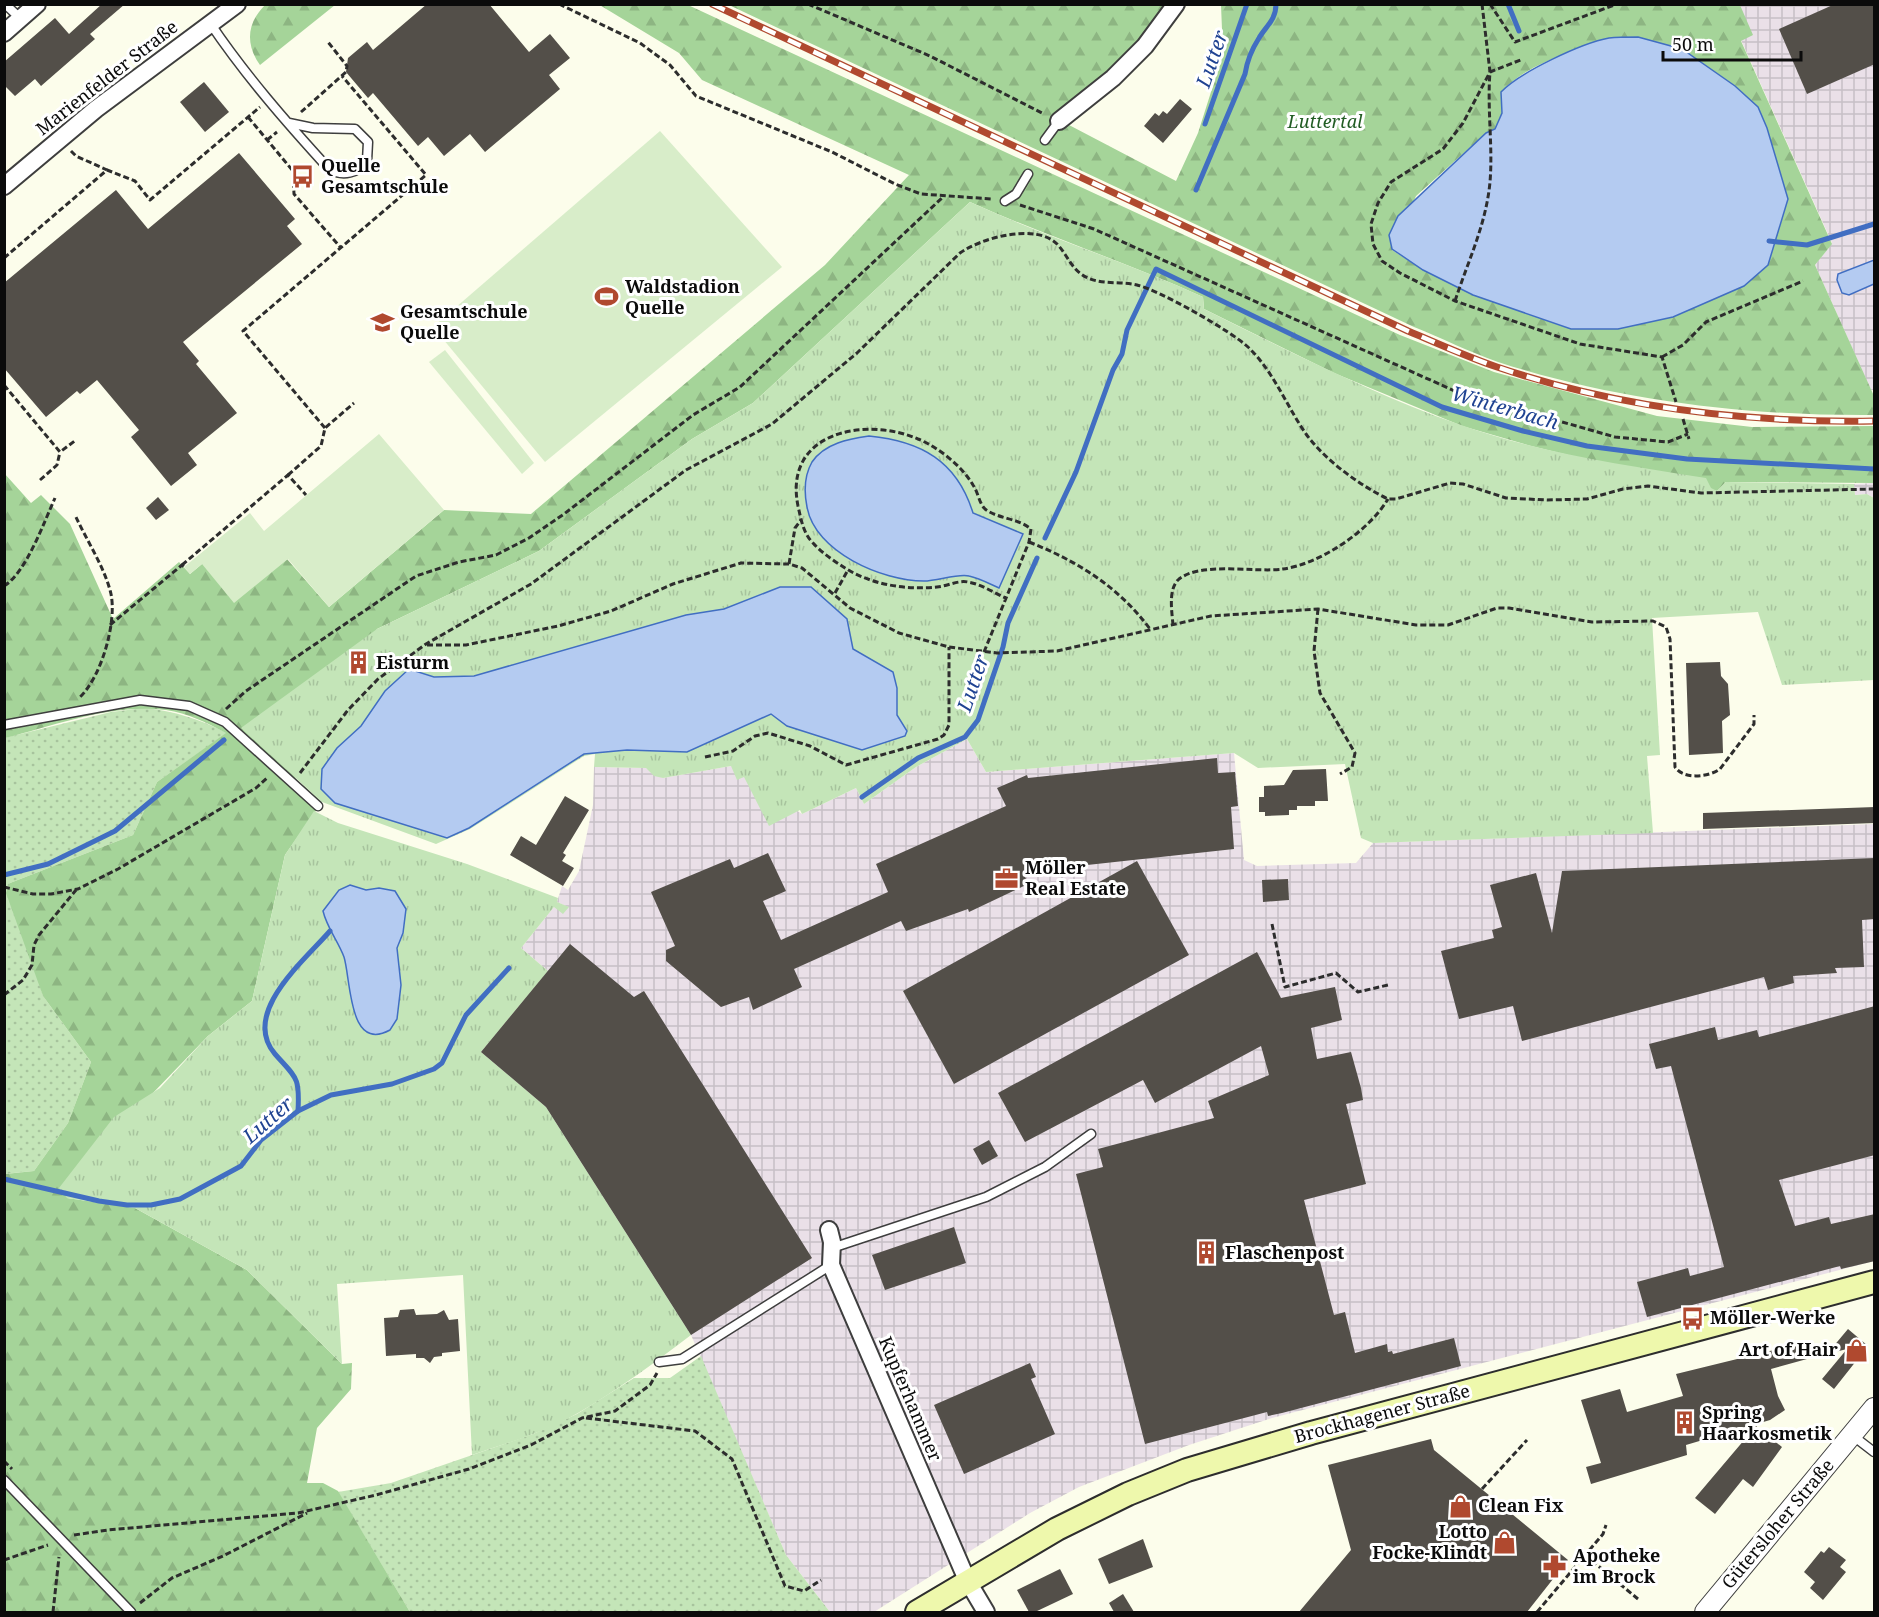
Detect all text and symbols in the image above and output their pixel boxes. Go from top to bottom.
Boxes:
street label: Marienfelder Straße [31,14,182,140]
scale bar [1663,24,1801,62]
water label: Lutter [1189,26,1234,92]
text: 50 m [1672,32,1714,56]
park label: Luttertal [1286,109,1363,133]
place label: Quelle Gesamtschule [321,153,448,198]
bus stop icon: Quelle Gesamtschule [290,163,316,189]
place label: Waldstadion Quelle [625,274,740,319]
sports icon: Waldstadion Quelle [594,284,620,310]
place label: Gesamtschule Quelle [400,299,527,344]
school or university icon: Gesamtschule Quelle [369,309,395,335]
water label: Winterbach [1449,379,1562,436]
building icon: Eisturm [345,650,371,676]
place label: Eisturm [376,650,449,674]
water label: Lutter [950,650,995,716]
place label: Möller Real Estate [1025,855,1126,900]
office icon: Möller Real Estate [994,865,1020,891]
water label: Lutter [236,1090,299,1150]
building icon: Flaschenpost [1194,1240,1220,1266]
place label: Flaschenpost [1225,1240,1344,1264]
bus stop icon: Möller-Werke [1679,1305,1705,1331]
place label: Möller-Werke [1710,1305,1835,1329]
street label: Kupferhammer [874,1333,948,1465]
place label: Art of Hair [1739,1337,1839,1361]
shop icon: Art of Hair [1843,1337,1869,1363]
street label: Brockhagener Straße [1291,1378,1472,1448]
place label: Spring Haarkosmetik [1702,1400,1832,1445]
building icon: Spring Haarkosmetik [1671,1410,1697,1436]
street label: Gütersloher Straße [1716,1453,1839,1593]
shop icon: Clean Fix [1447,1493,1473,1519]
place label: Clean Fix [1478,1493,1564,1517]
place label: Lotto Focke-Klindt [1372,1519,1487,1564]
shop icon: Lotto Focke-Klindt [1492,1529,1518,1555]
place label: Apotheke im Brock [1573,1543,1660,1588]
pharmacy icon: Apotheke im Brock [1542,1553,1568,1579]

